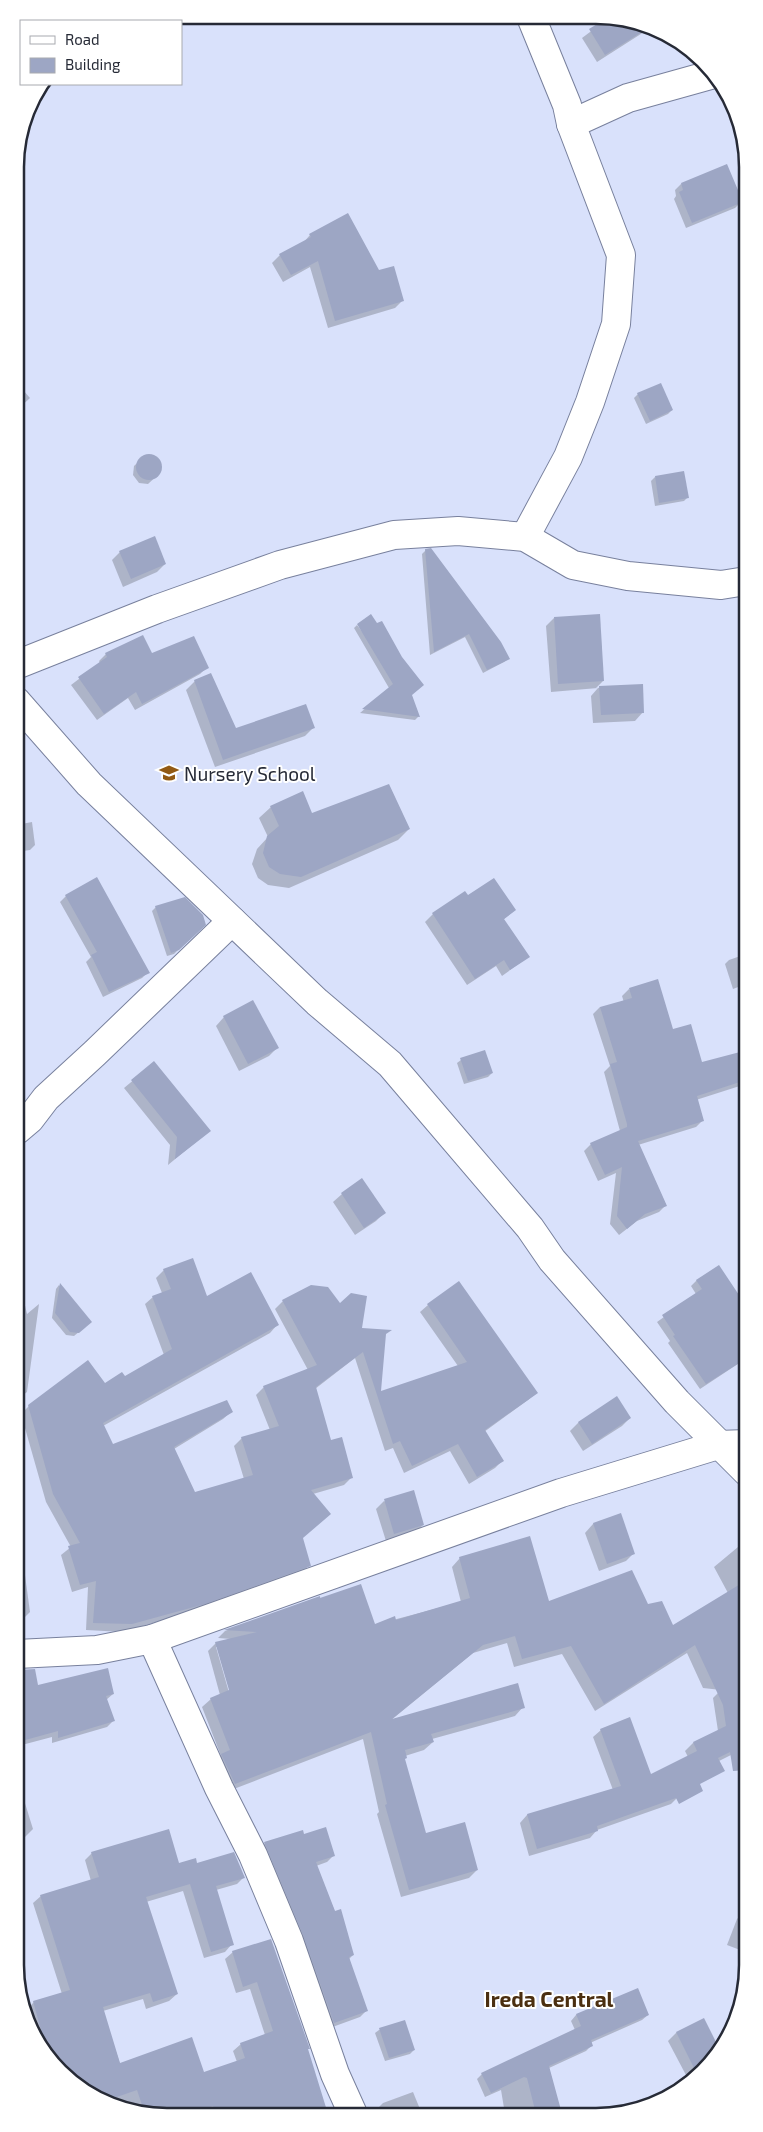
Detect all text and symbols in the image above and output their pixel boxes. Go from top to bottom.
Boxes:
legend [20,20,182,85]
text: Road [65,30,100,48]
text: Building [65,55,121,73]
school or university icon: Nursery School [158,762,180,784]
place label: Nursery School [184,762,316,785]
district label: Ireda Central [485,1986,614,2011]

